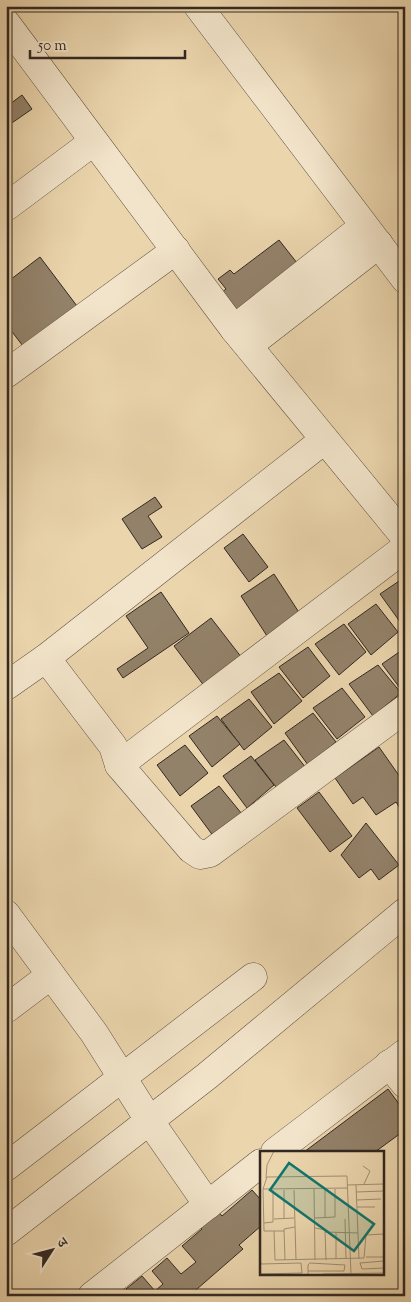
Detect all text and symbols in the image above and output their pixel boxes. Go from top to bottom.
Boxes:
scale bar [30,28,185,60]
text: 50 m [37,36,67,57]
inset map [260,1151,384,1274]
north arrow [28,1224,78,1274]
text: उ [50,1234,72,1253]

